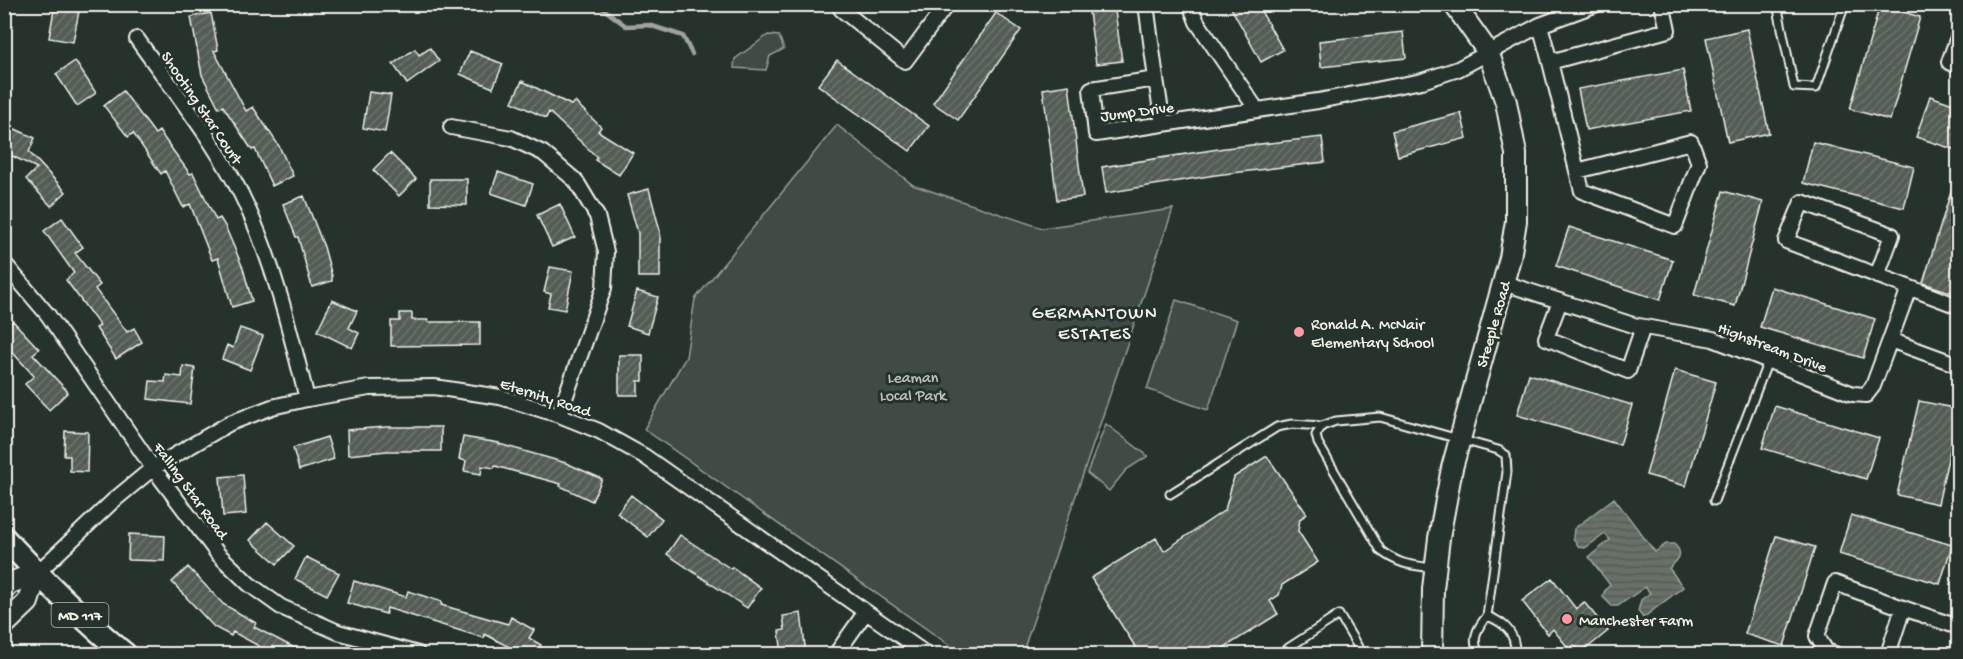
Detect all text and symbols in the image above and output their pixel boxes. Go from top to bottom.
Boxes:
street label: Shooting Star Court [155,49,246,170]
street label: Jump Drive [1100,99,1176,127]
street label: Steeple Road [1474,278,1517,370]
district label: GERMANTOWN ESTATES [1032,304,1158,346]
place label: Ronald A. McNair Elementary School [1311,317,1434,354]
street label: Highstream Drive [1714,320,1830,379]
marker: Ronald A. McNair Elementary School [1292,325,1306,339]
park label: Leaman Local Park [880,370,948,407]
street label: Eternity Road [497,376,594,423]
street label: Falling Star Road [147,439,232,546]
road number: MD 117 [52,603,109,627]
marker: Manchester Farm [1560,612,1574,626]
place label: Manchester Farm [1579,613,1694,632]

